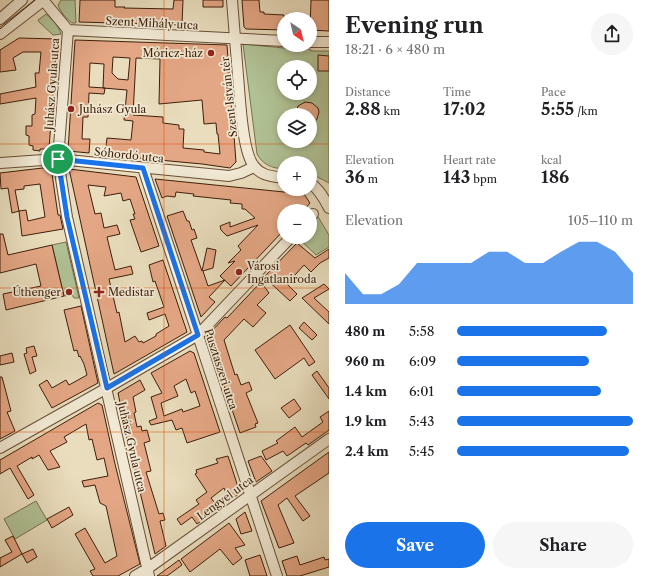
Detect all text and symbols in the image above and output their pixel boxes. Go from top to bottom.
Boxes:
north arrow [277,12,317,52]
map controls [277,12,317,244]
text: Evening run [345,12,484,39]
button: share [591,13,633,55]
street label: Szent Mihály utca [105,14,199,32]
street label: Juhász Gyula utca [42,37,62,133]
text: 18:21 · 6 × 480 m [345,41,445,57]
place label: Móricz-ház [143,46,203,60]
marker: Móricz-ház [206,48,216,58]
street label: Szent István tér [218,56,240,138]
button: locate [277,60,317,100]
text: Distance [345,85,391,99]
text: Time [443,85,471,99]
text: Pace [541,85,566,99]
text: 2.88 [345,99,381,119]
text: 17:02 [443,99,485,119]
text: 5:55 [541,99,574,119]
place label: Juhász Gyula [77,102,147,116]
marker: Juhász Gyula [66,104,76,114]
text: km [381,104,400,118]
text: /km [574,104,598,118]
button: layers [277,108,317,148]
pin [41,142,75,176]
street label: Sóhordó utca [93,144,165,166]
icon: arrive [47,148,69,170]
text: Elevation [345,153,394,167]
text: Heart rate [443,153,496,167]
text: kcal [541,153,562,167]
button: + [277,156,317,196]
text: 36 [345,167,365,187]
text: 143 [443,167,470,187]
text: 186 [541,167,569,187]
text: m [365,172,378,186]
text: bpm [470,172,497,186]
button: − [277,204,317,244]
text: Elevation [345,212,403,228]
text: 105–110 m [568,212,633,228]
place label: Városi Ingatlaniroda [246,259,317,286]
marker: Városi Ingatlaniroda [234,267,244,277]
place label: Úthenger [12,285,61,299]
place label: Medistar [108,285,154,299]
marker: Medistar [93,286,105,298]
marker: Úthenger [64,287,74,297]
text: 480 m [345,323,385,339]
text: 5:58 [409,323,434,339]
street label: Pusztaszeri utca [201,327,241,411]
text: 960 m [345,353,385,369]
text: 6:09 [409,353,436,369]
text: 1.4 km [345,383,387,399]
text: 6:01 [409,383,434,399]
street label: Juhász Gyula utca [114,398,149,494]
text: 1.9 km [345,413,387,429]
text: 5:43 [409,413,434,429]
text: 2.4 km [345,443,389,459]
text: 5:45 [409,443,434,459]
street label: Lengyel utca [194,473,256,523]
button: Save [345,522,485,568]
button: Share [493,522,633,568]

